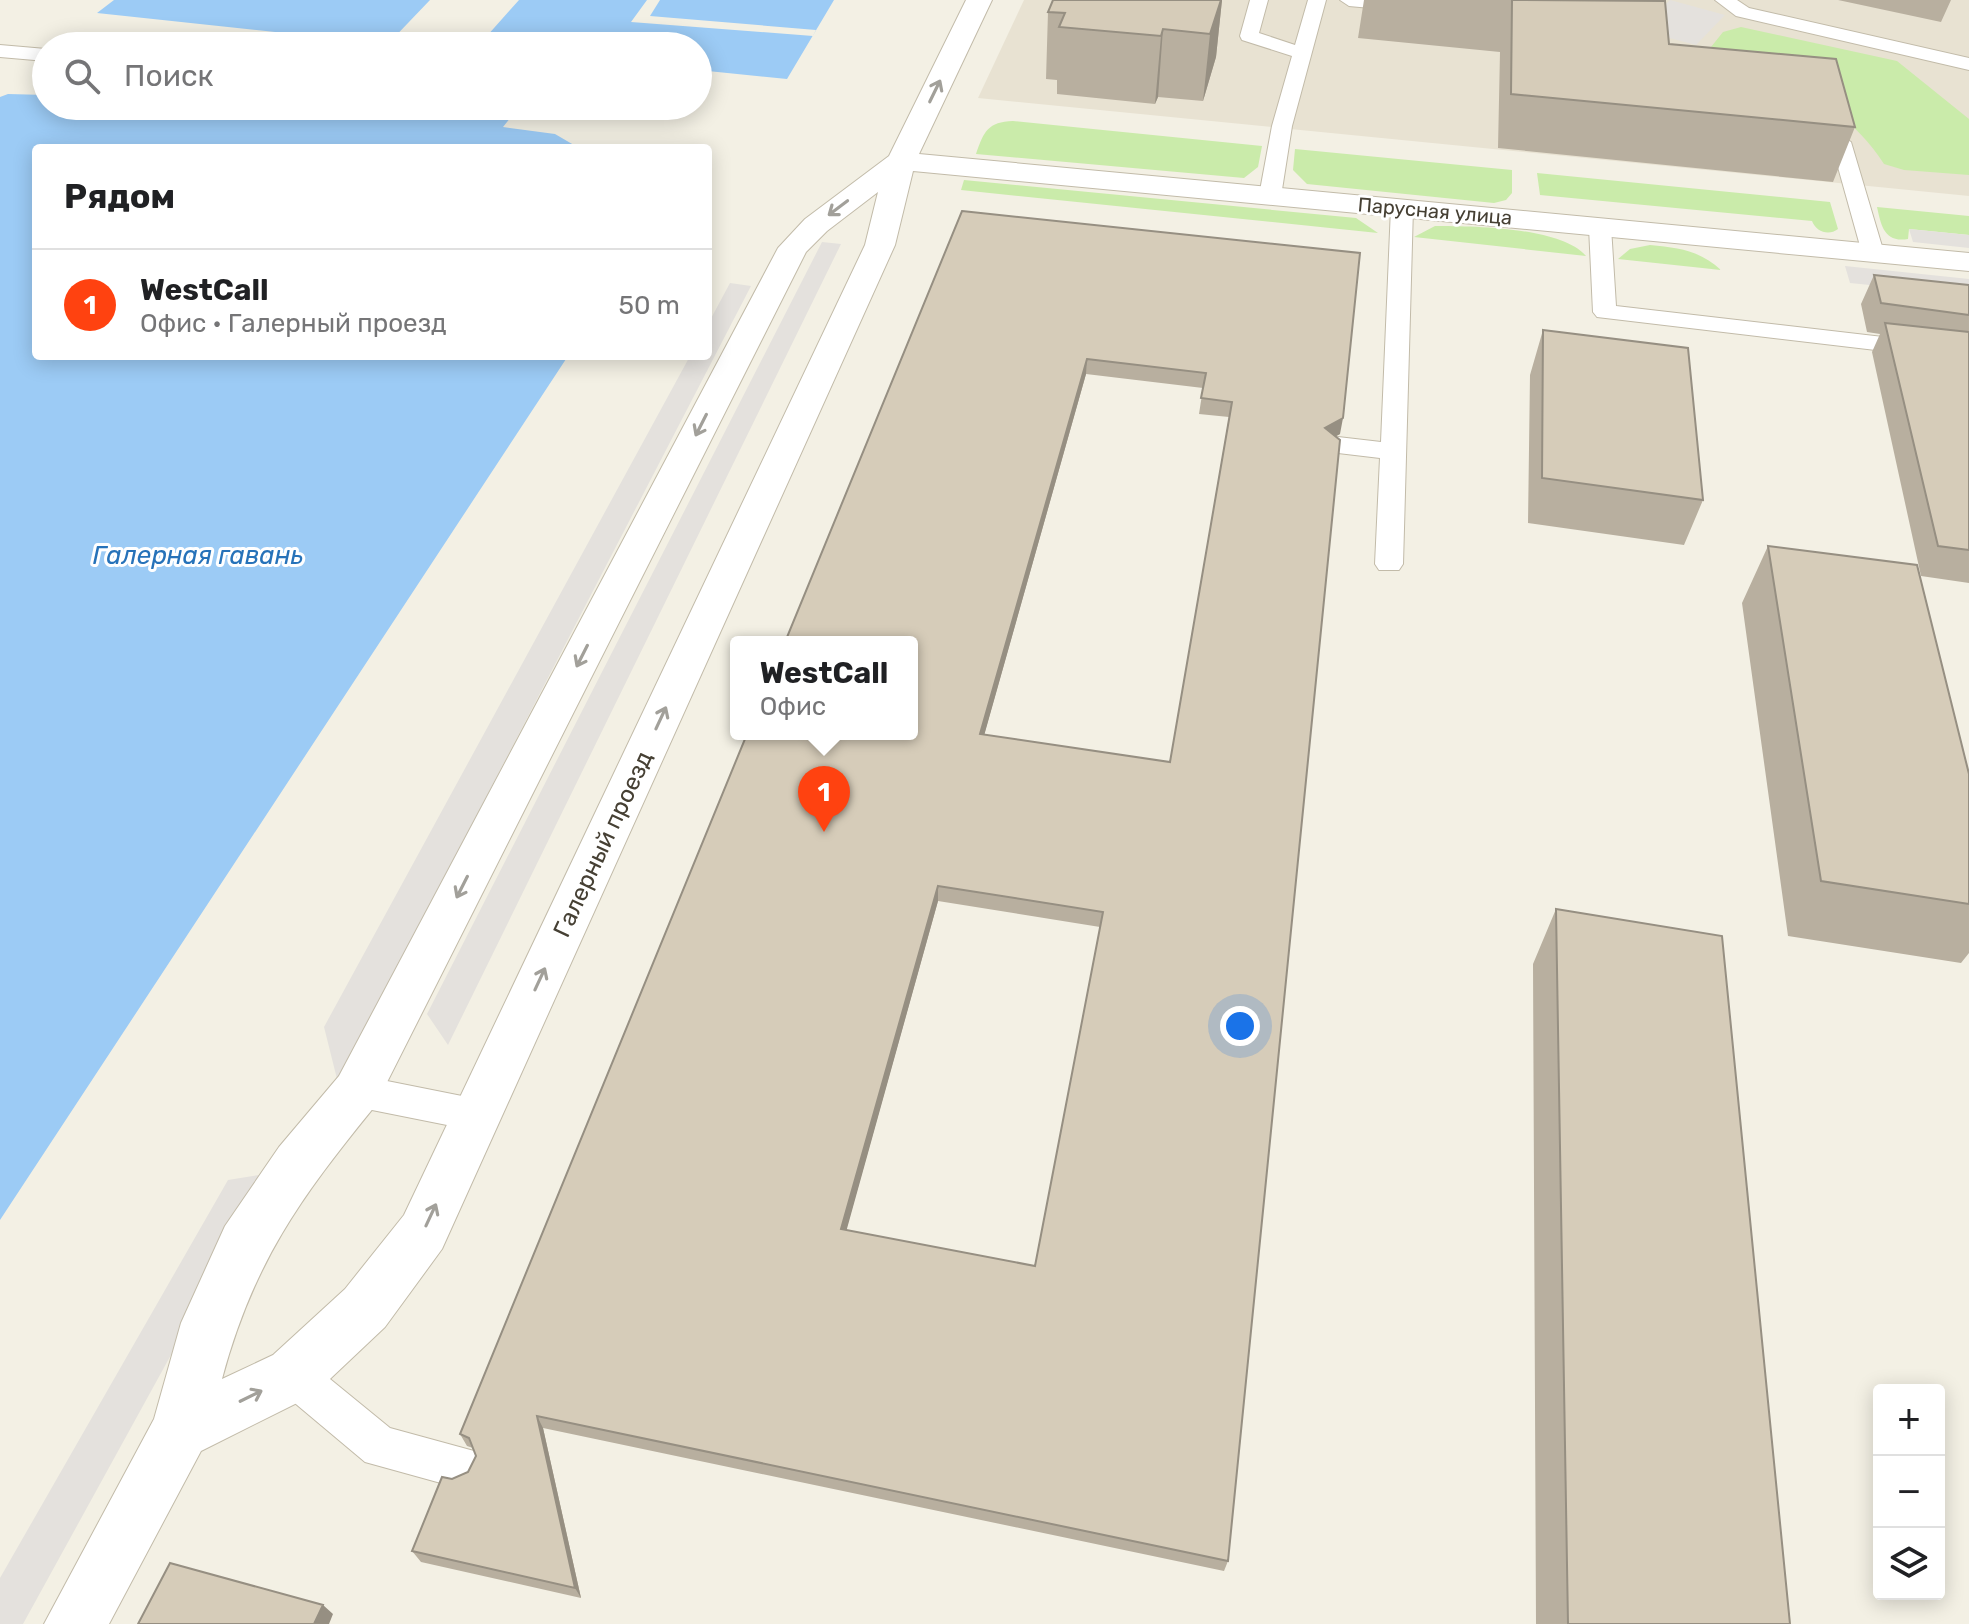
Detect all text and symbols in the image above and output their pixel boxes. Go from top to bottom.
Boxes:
search box [32,32,712,120]
icon: search [60,54,104,98]
text: Поиск [124,58,214,94]
one-way arrow [928,79,943,103]
text: Рядом [64,176,175,217]
street label: Парусная улица [1357,192,1513,230]
one-way arrow [828,199,850,216]
text: WestCall [140,272,269,308]
text: 1 [84,290,96,321]
text: 50 m [619,290,680,321]
text: Офис · Галерный проезд [140,308,447,339]
one-way arrow [693,412,709,436]
water label: Галерная гавань [93,540,303,571]
popup [730,636,918,740]
one-way arrow [573,643,589,667]
text: WestCall [760,655,888,691]
text: Офис [760,691,826,722]
one-way arrow [655,706,670,730]
street label: Галерный проезд [548,747,658,941]
pin: 1 [798,766,850,832]
one-way arrow [454,874,470,898]
one-way arrow [534,967,549,992]
your location [1220,1006,1260,1046]
one-way arrow [424,1203,439,1227]
map controls [1873,1384,1945,1600]
button: + [1873,1384,1945,1456]
one-way arrow [238,1387,262,1403]
button: − [1873,1456,1945,1528]
button: layers [1873,1528,1945,1600]

